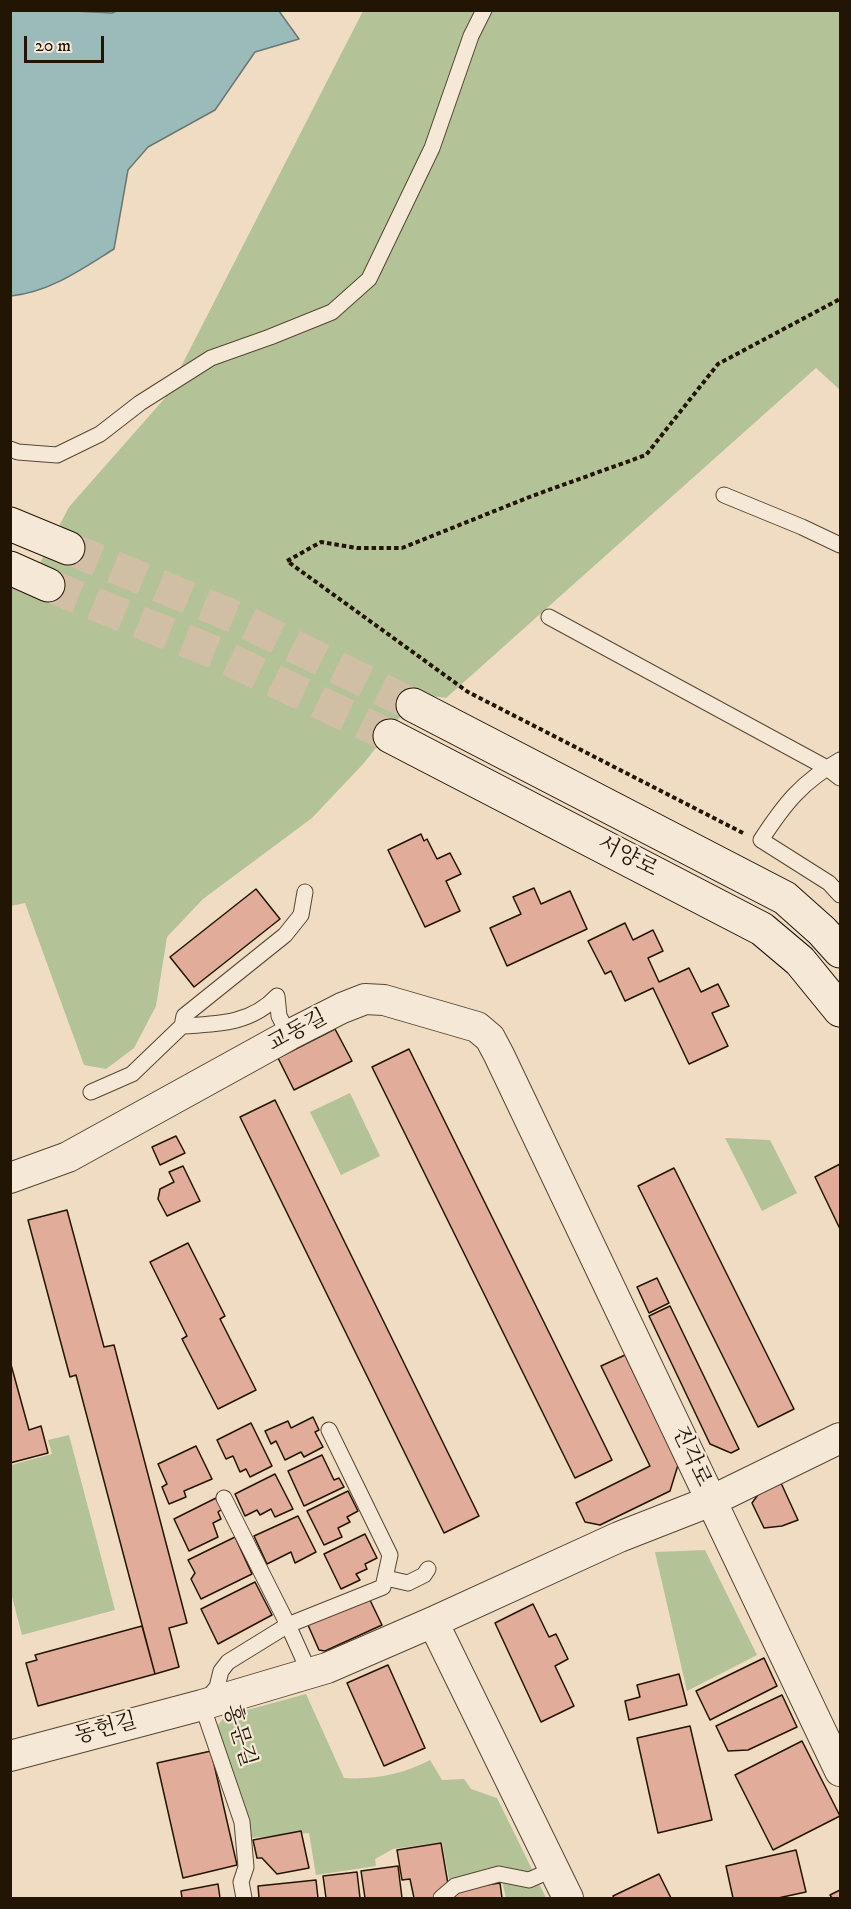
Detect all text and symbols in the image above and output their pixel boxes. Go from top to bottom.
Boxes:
scale bar [27,24,106,62]
text: 20 m [35,35,71,57]
street label: 서양로 [593,832,661,884]
street label: 교동길 [264,1005,332,1059]
street label: 진각로 [665,1423,715,1491]
street label: 홍문길 [216,1702,260,1770]
street label: 동헌길 [72,1709,140,1751]

